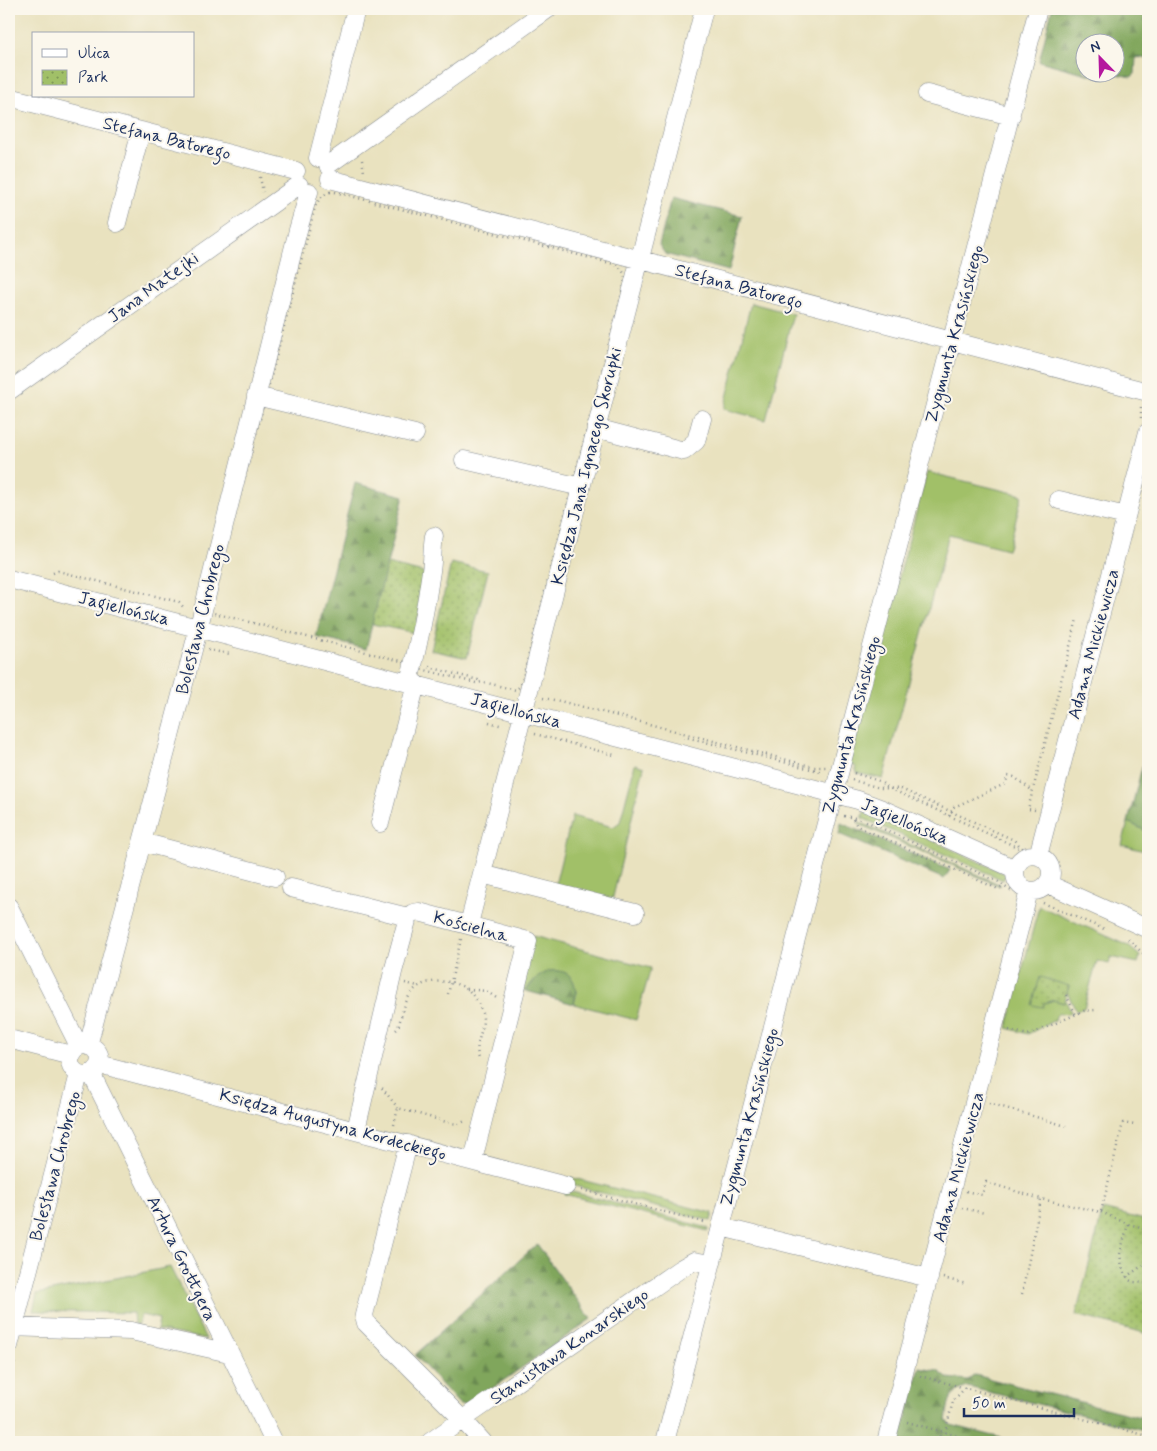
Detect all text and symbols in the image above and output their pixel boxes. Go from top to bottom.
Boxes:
legend [32,32,195,98]
north arrow [1074,32,1124,82]
text: N [1088,37,1103,57]
text: Ulica [78,44,111,64]
text: Park [78,68,108,88]
street label: Stefana Batorego [100,111,233,168]
street label: Zygmunta Krasińskiego [920,242,991,426]
street label: Jana Matejki [103,247,204,329]
street label: Stefana Batorego [672,258,805,317]
street label: Księdza Jana Ignacego Skorupki [546,345,628,587]
street label: Bolesława Chrobrego [171,541,232,697]
street label: Adama Mickiewicza [1062,566,1126,722]
street label: Jagiellońska [75,586,172,634]
street label: Zygmunta Krasińskiego [817,633,888,817]
street label: Jagiellońska [467,687,564,737]
street label: Jagiellońska [856,793,952,853]
street label: Kościelna [431,905,511,949]
street label: Zygmunta Krasińskiego [715,1025,786,1209]
street label: Księdza Augustyna Kordeckiego [216,1083,449,1169]
street label: Bolesława Chrobrego [24,1089,89,1244]
street label: Adama Mickiewicza [927,1089,991,1245]
street label: Artura Grottgera [140,1192,222,1325]
street label: Stanisława Konarskiego [485,1283,654,1411]
scale bar [964,1386,1074,1418]
text: 50 m [972,1394,1006,1414]

